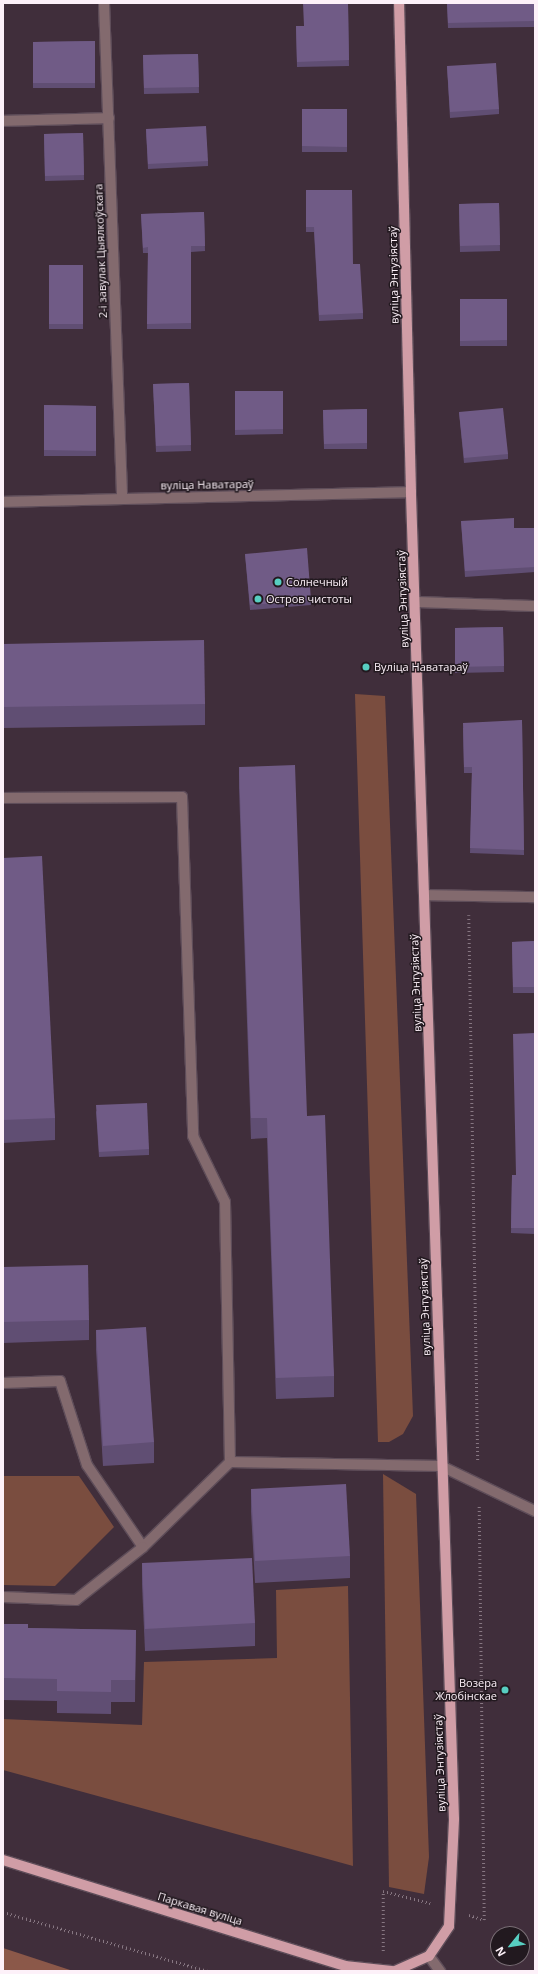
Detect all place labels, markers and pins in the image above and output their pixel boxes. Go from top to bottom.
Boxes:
place label: Солнечный [286,575,348,589]
marker: Солнечный [273,577,283,587]
place label: Остров чистоты [266,592,352,606]
marker: Остров чистоты [253,594,263,604]
place label: Вуліца Наватараў [374,660,468,674]
marker: Вуліца Наватараў [361,662,371,672]
place label: Возера Жлобінскае [435,1677,497,1703]
marker: Возера Жлобінскае [500,1685,510,1695]

